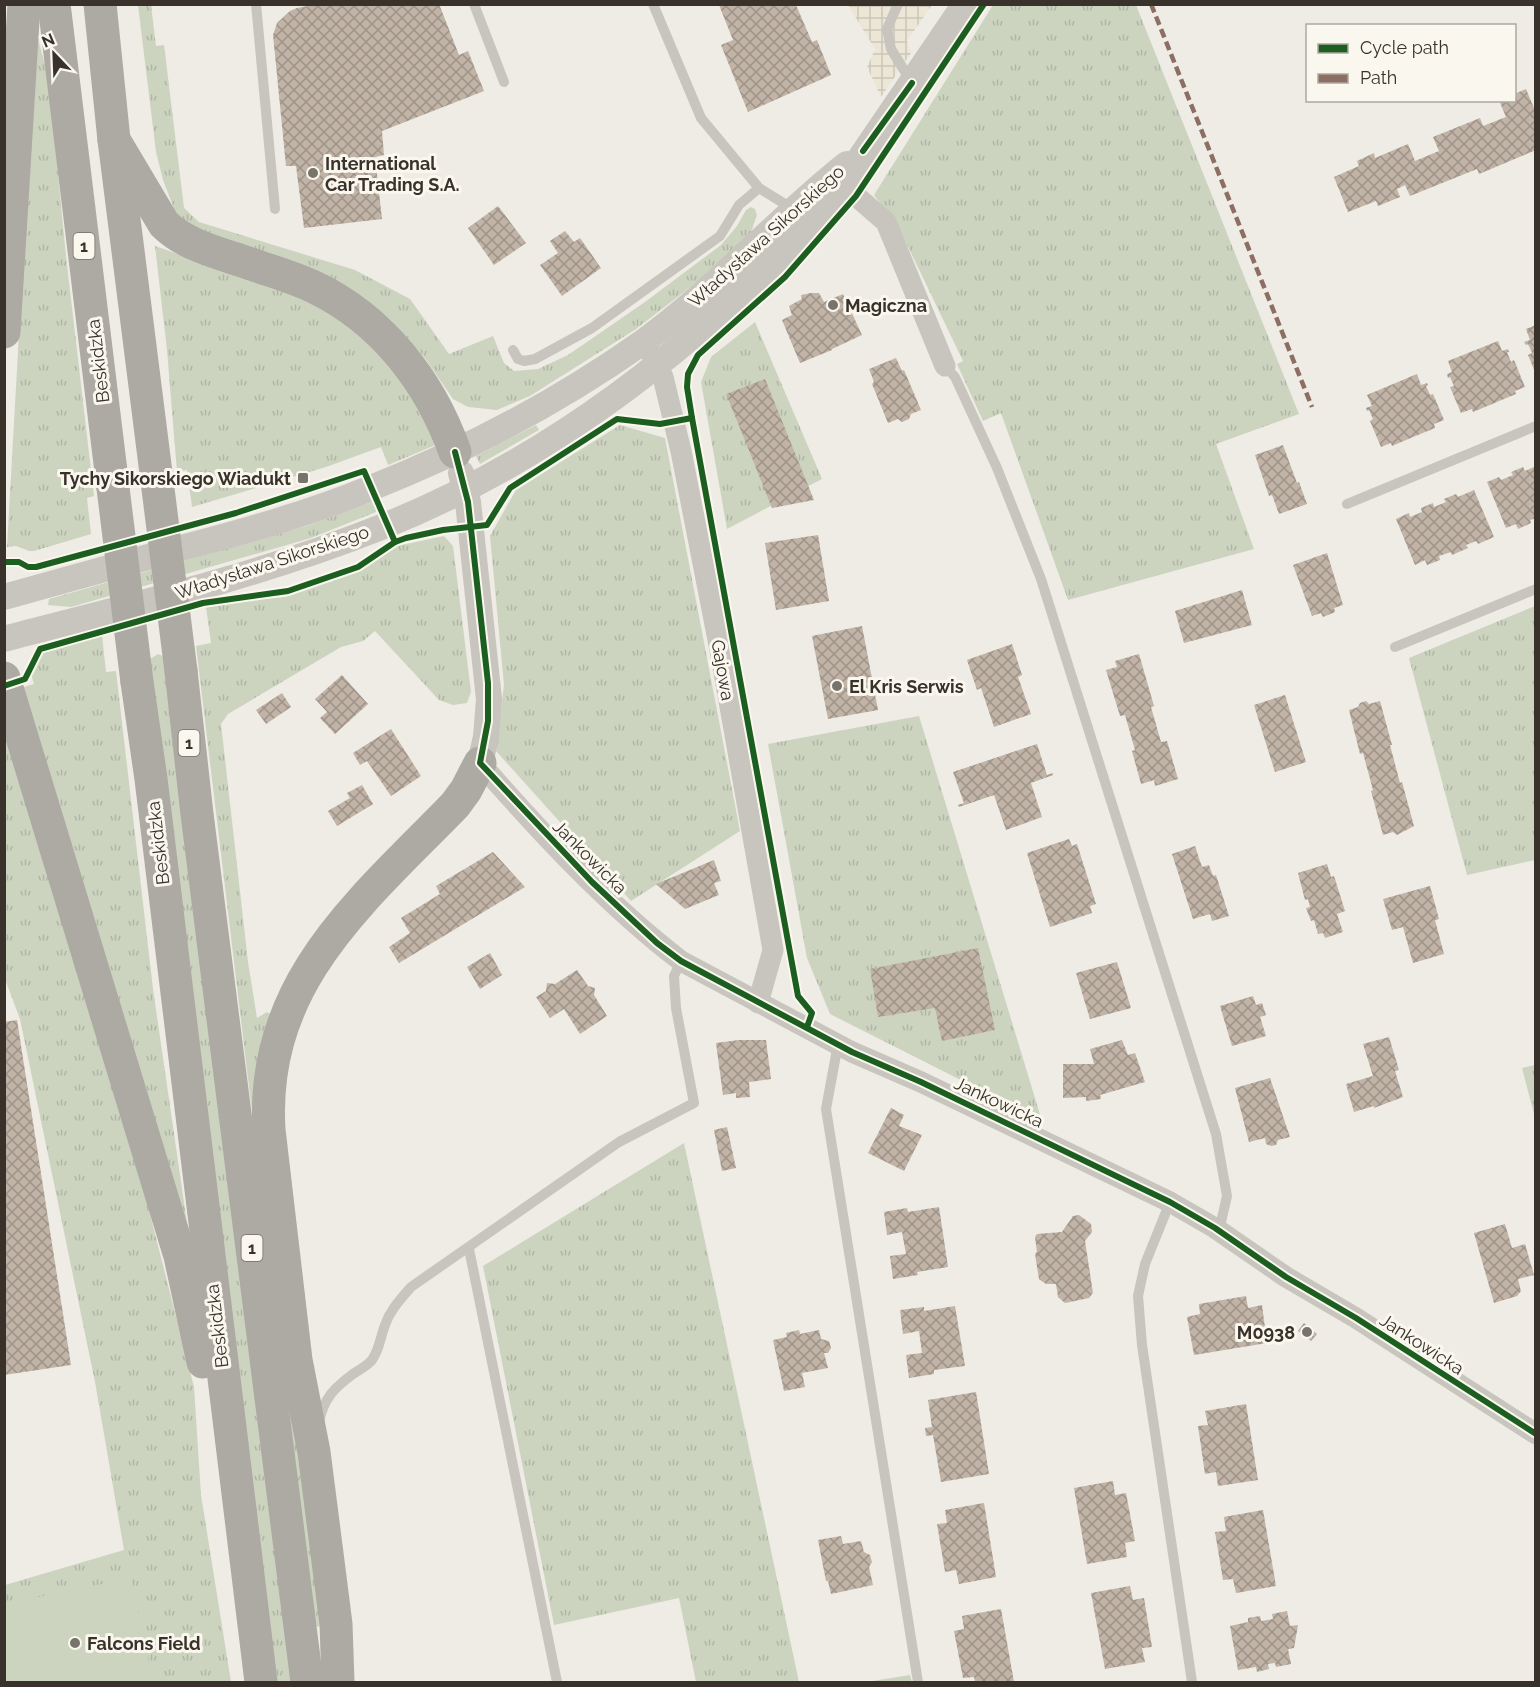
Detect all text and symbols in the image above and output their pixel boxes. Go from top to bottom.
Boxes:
north arrow [24,24,84,84]
legend [1306,24,1516,102]
text: N [39,30,58,52]
text: Cycle path [1360,37,1449,58]
text: Path [1360,67,1397,88]
place label: International Car Trading S.A. [325,153,460,195]
street label: Władysława Sikorskiego [684,160,848,312]
marker: International Car Trading S.A. [306,166,320,180]
road number: 1 [74,233,94,259]
place label: Magiczna [845,295,927,316]
marker: Magiczna [826,298,840,312]
street label: Beskidzka [82,318,114,404]
place label: Tychy Sikorskiego Wiadukt [60,468,291,489]
marker: Tychy Sikorskiego Wiadukt [296,471,310,485]
street label: Władysława Sikorskiego [173,521,372,603]
street label: Gajowa [707,638,739,702]
place label: El Kris Serwis [849,676,964,697]
marker: El Kris Serwis [830,679,844,693]
road number: 1 [178,730,200,756]
street label: Beskidzka [142,800,174,886]
street label: Jankowicka [549,816,631,898]
street label: Jankowicka [951,1072,1047,1132]
road number: 1 [242,1235,262,1261]
street label: Beskidzka [201,1283,233,1369]
street label: Jankowicka [1376,1309,1468,1379]
place label: M0938 [1237,1322,1295,1343]
marker: M0938 [1300,1325,1314,1339]
place label: Falcons Field [87,1633,201,1654]
marker: Falcons Field [68,1636,82,1650]

